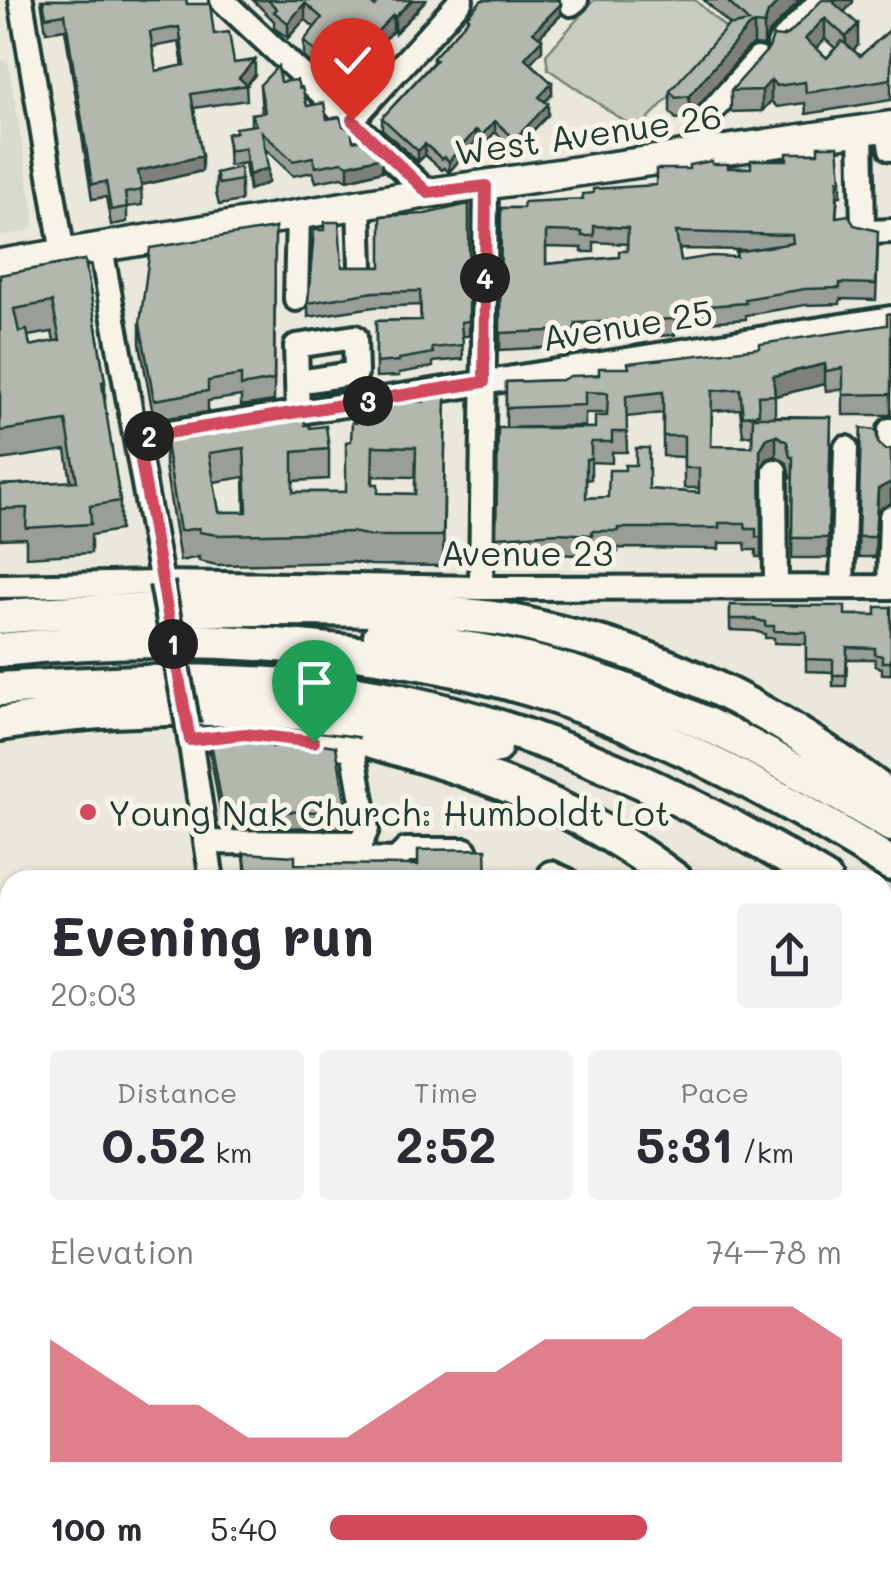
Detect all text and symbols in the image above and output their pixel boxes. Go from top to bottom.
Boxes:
pin [310,18,395,121]
icon: check [325,33,380,88]
street label: West Avenue 26 [452,92,724,174]
pin: 4 [460,253,510,303]
text: 4 [476,260,494,296]
street label: Avenue 25 [538,288,716,360]
pin: 3 [343,376,393,426]
text: 3 [360,383,376,419]
pin: 2 [124,411,174,461]
text: 2 [141,418,157,454]
street label: Avenue 23 [441,529,613,575]
pin: 1 [148,619,198,669]
text: 1 [167,626,179,662]
pin [272,640,357,743]
icon: arrive [287,655,342,710]
place label: Young Nak Church: Humboldt Lot [108,789,670,835]
marker: Young Nak Church: Humboldt Lot [77,801,99,823]
text: Evening run [50,898,374,970]
button: share [737,903,842,1008]
text: 20:03 [50,972,136,1014]
text: Distance [117,1074,237,1110]
text: Time [414,1074,478,1110]
text: Pace [681,1074,749,1110]
text: 0.52 [102,1110,206,1176]
text: 2:52 [396,1110,496,1176]
text: 5:31 [636,1110,733,1176]
text: km [206,1134,252,1170]
text: /km [733,1134,794,1170]
text: Elevation [50,1230,194,1272]
text: 74–78 m [706,1230,842,1272]
text: 100 m [50,1507,142,1549]
text: 5:40 [210,1507,277,1549]

